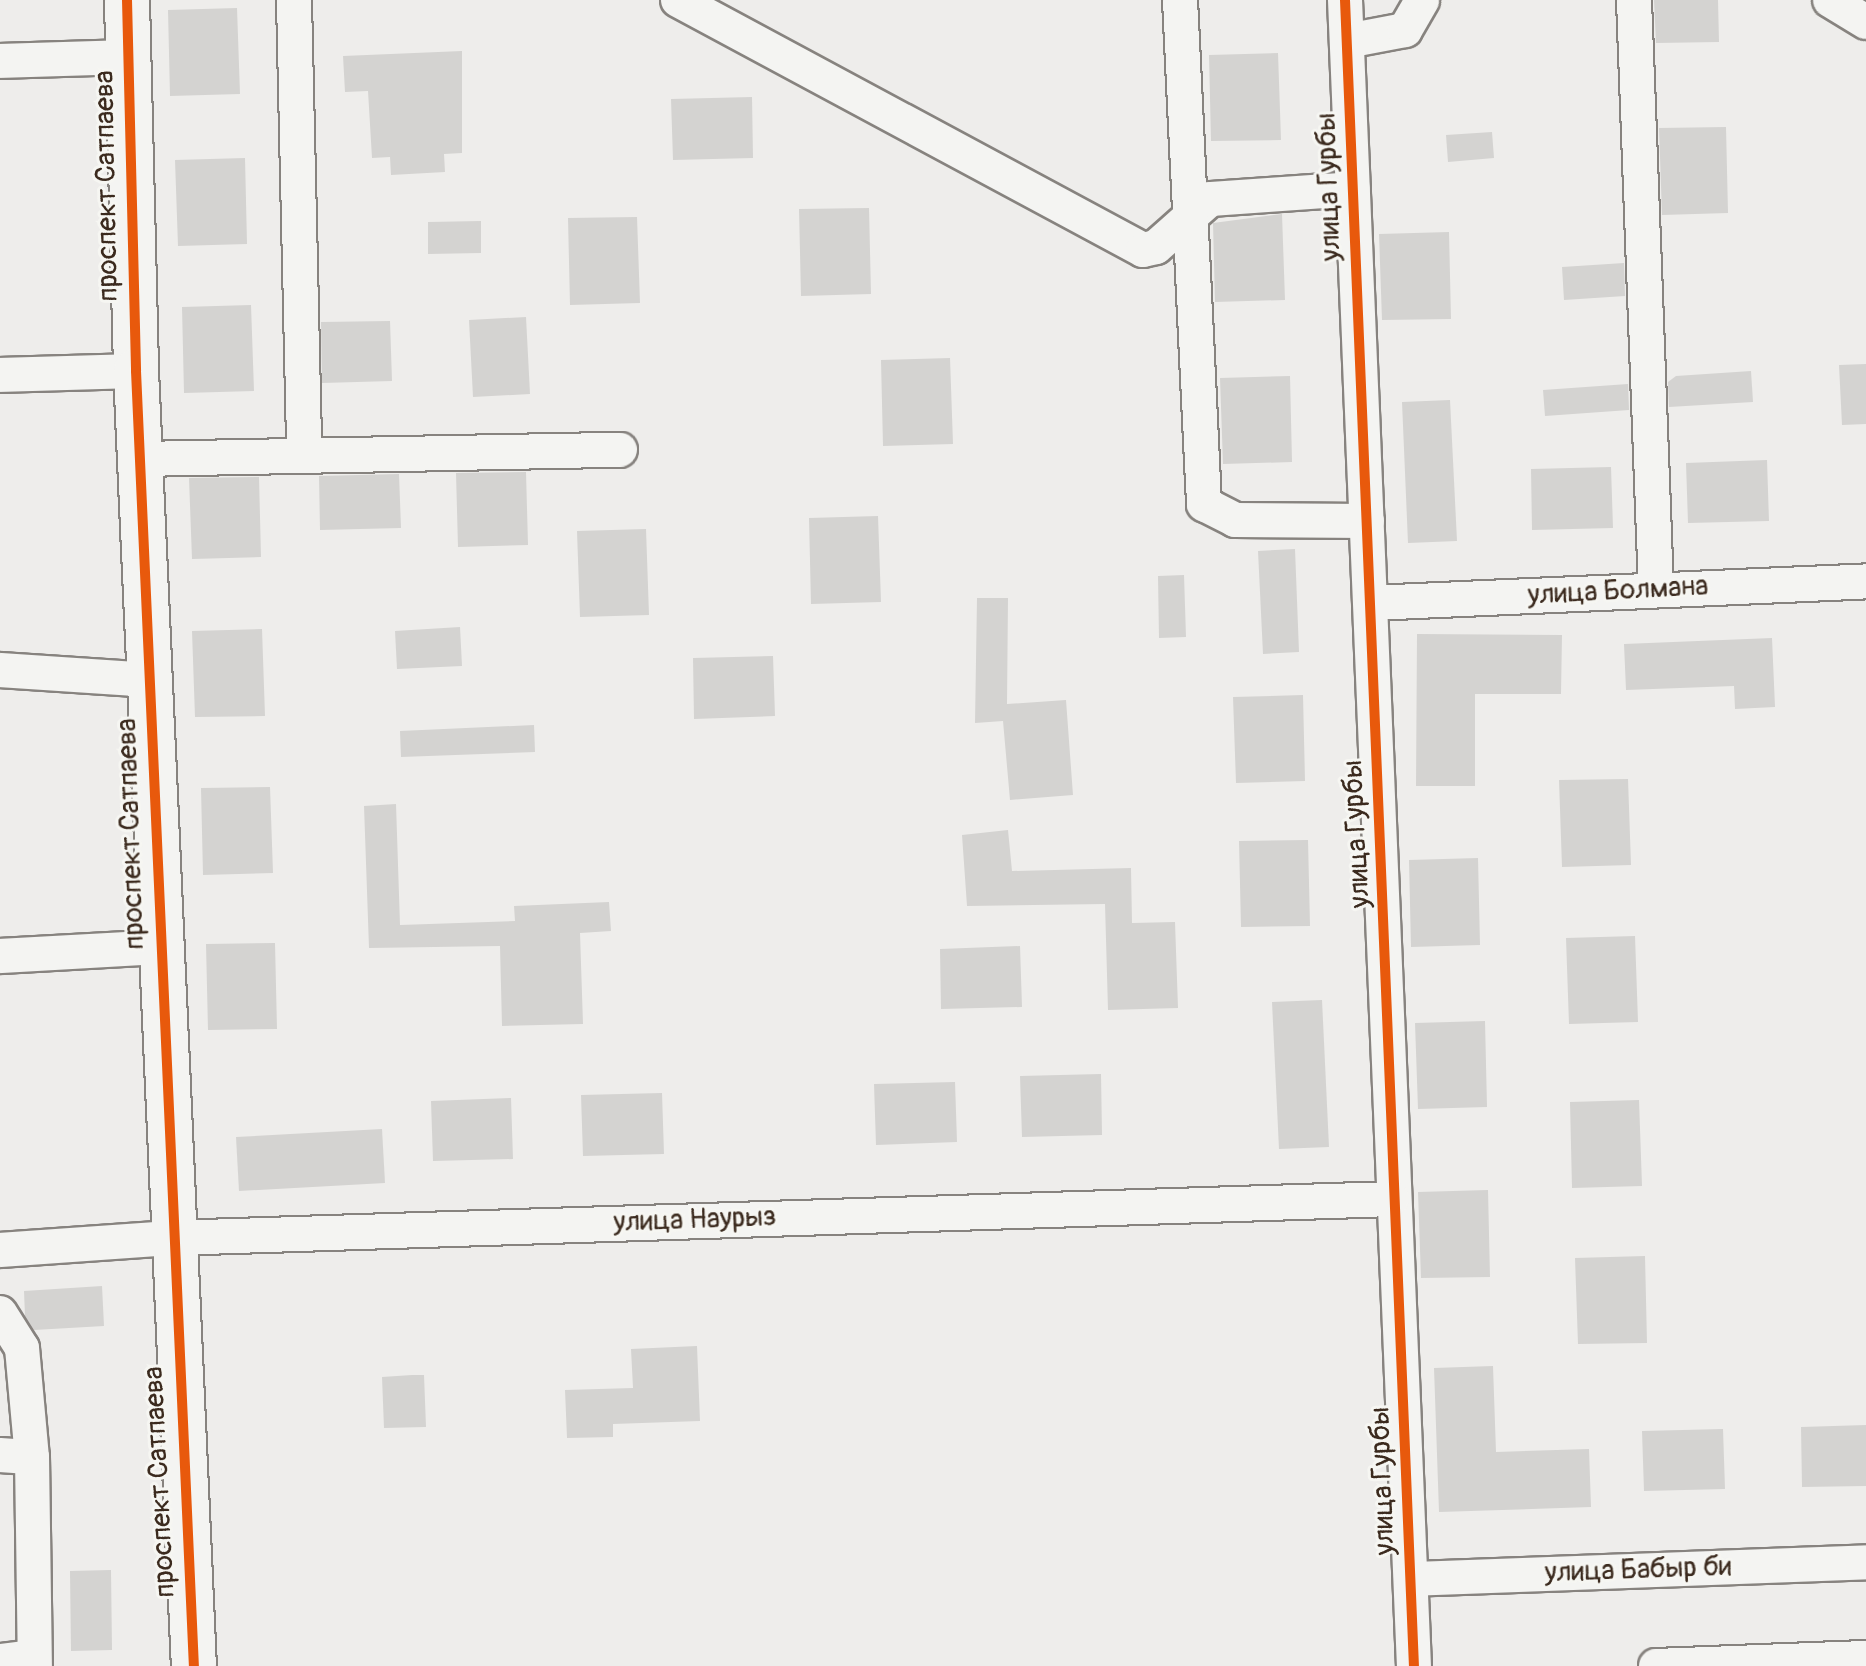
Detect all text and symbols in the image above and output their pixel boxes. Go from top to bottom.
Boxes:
street label: проспект Сатпаева [88,70,126,302]
street label: улица Гурбы [1310,112,1348,262]
street label: улица Болмана [1527,569,1709,613]
street label: проспект Сатпаева [110,718,152,950]
street label: улица Гурбы [1336,759,1378,909]
street label: улица Наурыз [613,1200,777,1240]
street label: проспект Сатпаева [137,1366,183,1598]
street label: улица Гурбы [1364,1406,1402,1556]
street label: улица Бабыр би [1544,1550,1732,1590]

